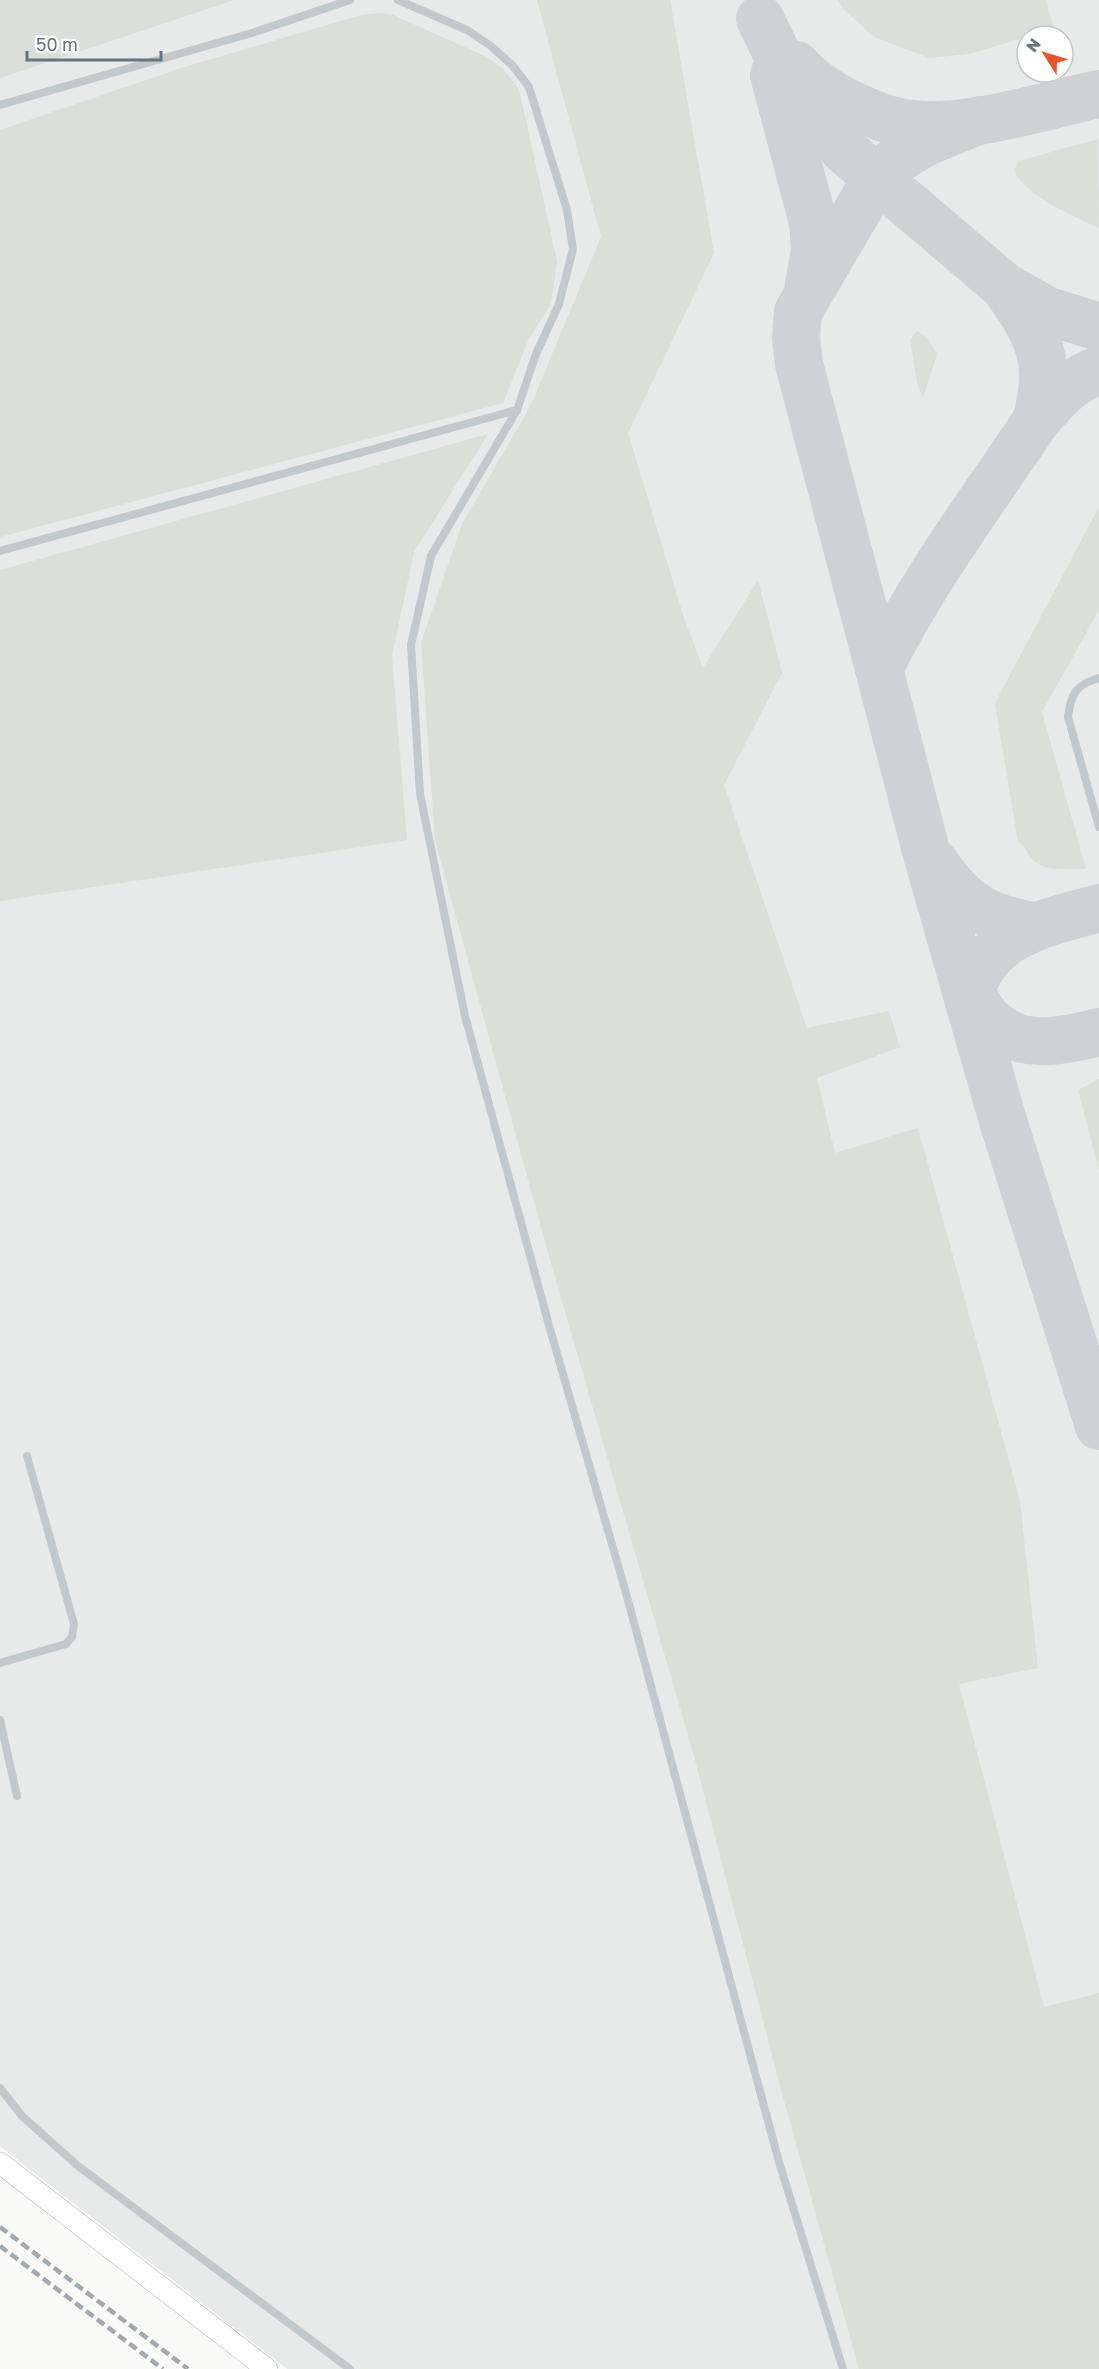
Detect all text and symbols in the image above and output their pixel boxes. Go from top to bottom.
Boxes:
scale bar [27,24,160,62]
north arrow [1015,24,1075,84]
text: 50 m [36,33,78,55]
text: N [1021,34,1045,56]

